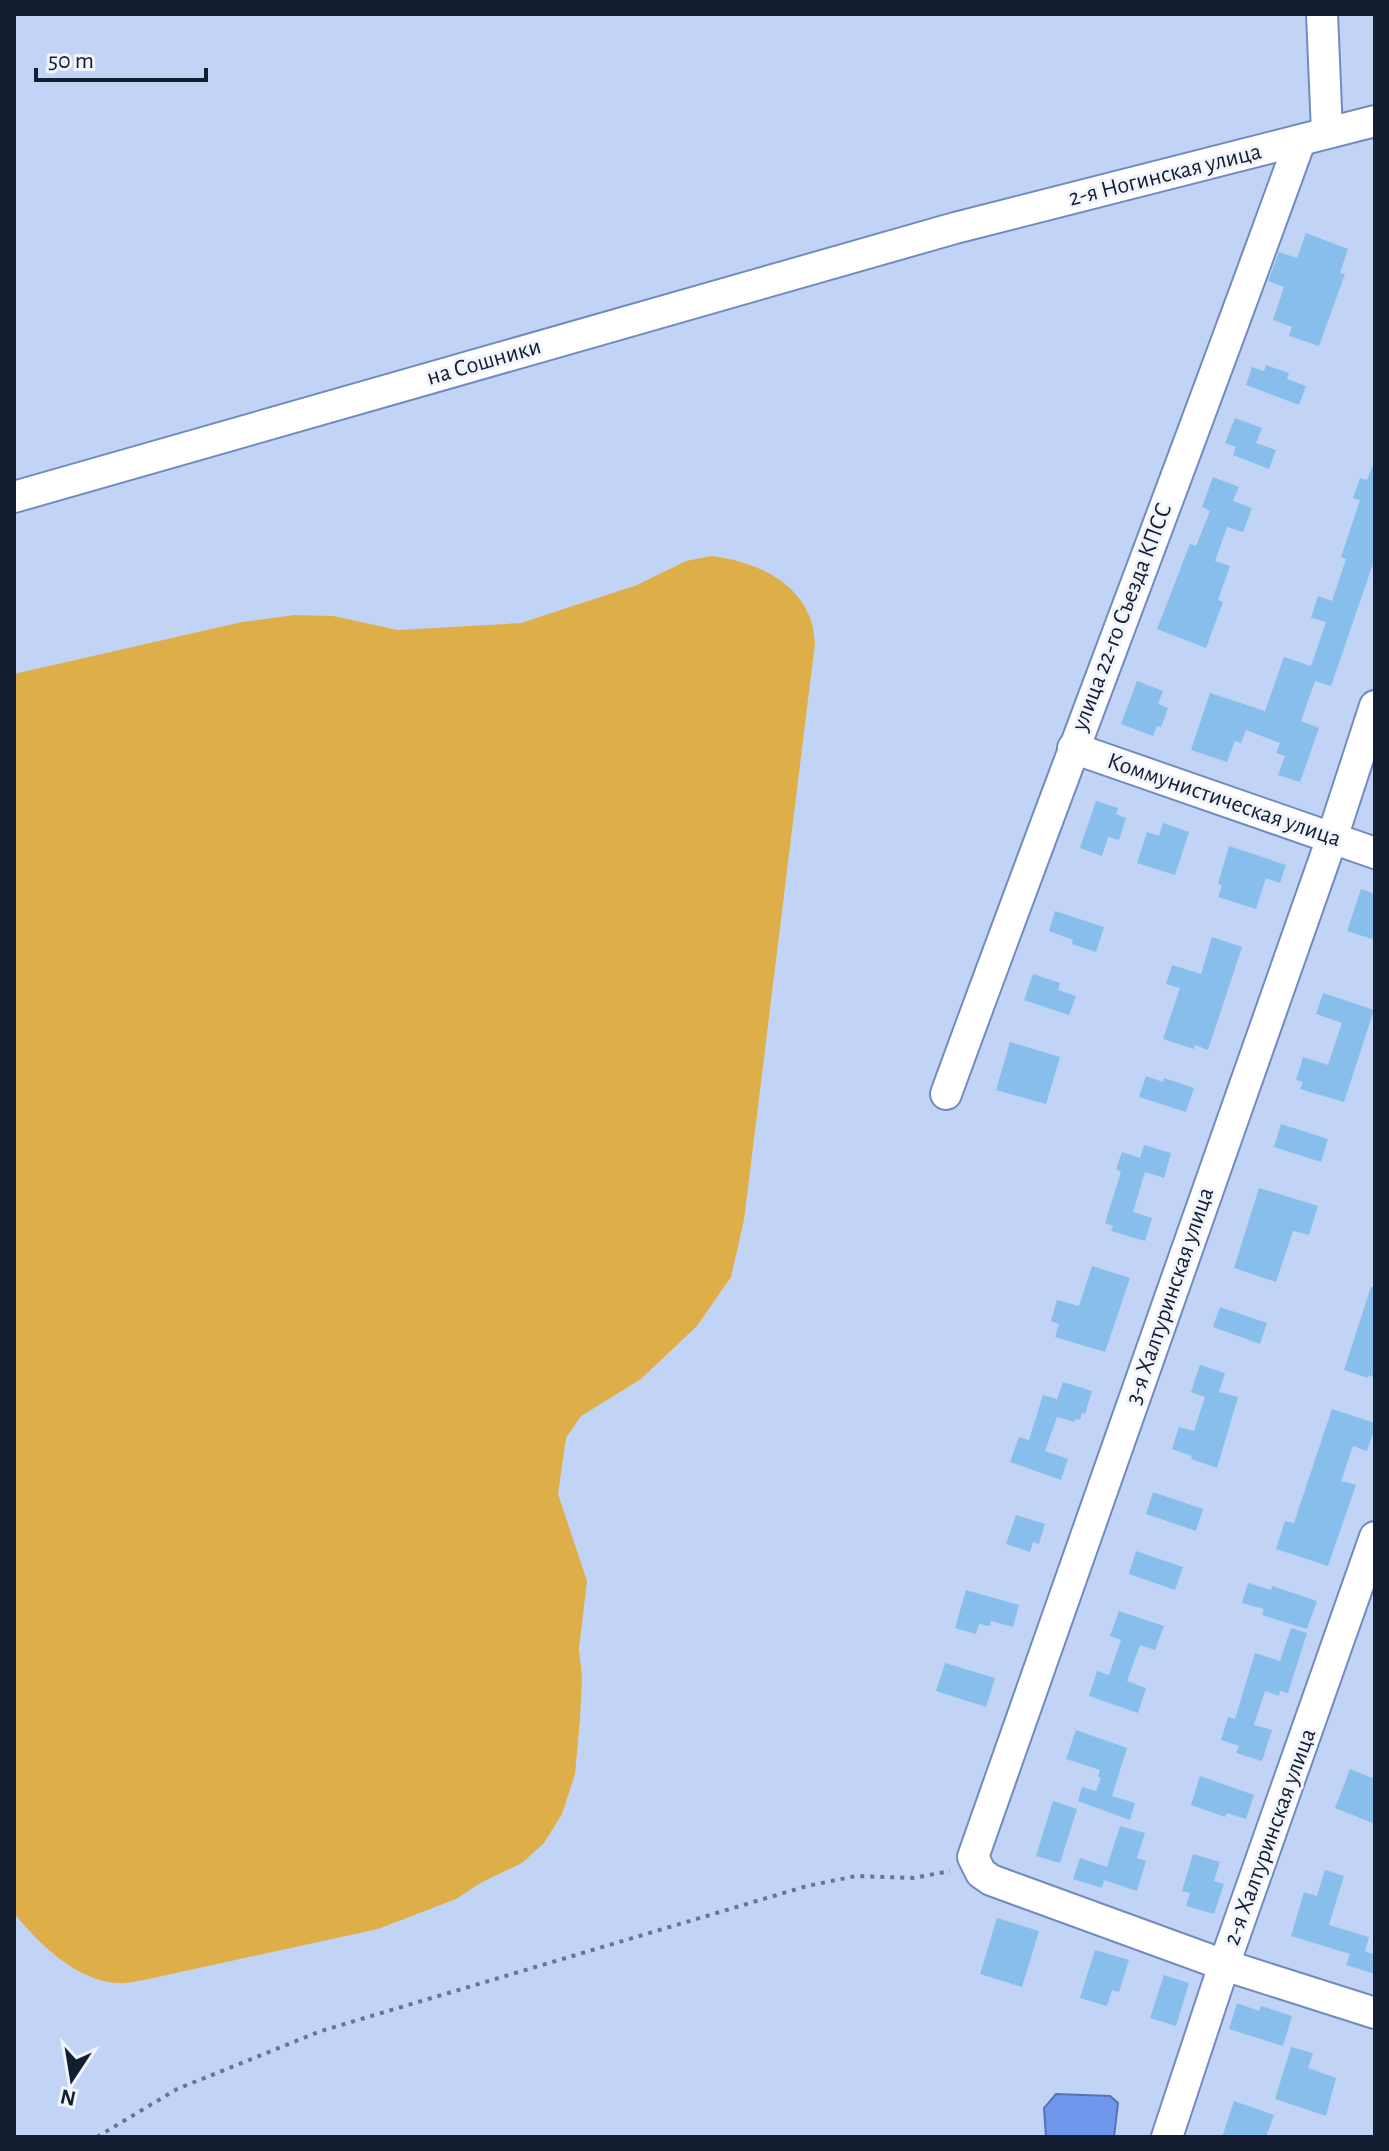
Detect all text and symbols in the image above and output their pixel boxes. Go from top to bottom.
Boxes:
scale bar [36,32,206,82]
text: 50 m [48,49,94,73]
street label: 2-я Ногинская улица [1066,139,1264,211]
street label: на Сошники [424,334,544,390]
street label: улица 22-го Съезда КПСС [1067,500,1177,735]
street label: Коммунистическая улица [1104,749,1344,851]
street label: 3-я Халтуринская улица [1122,1185,1218,1407]
street label: 2-я Халтуринская улица [1220,1725,1320,1948]
north arrow [32,2039,112,2119]
text: N [58,2085,78,2110]

